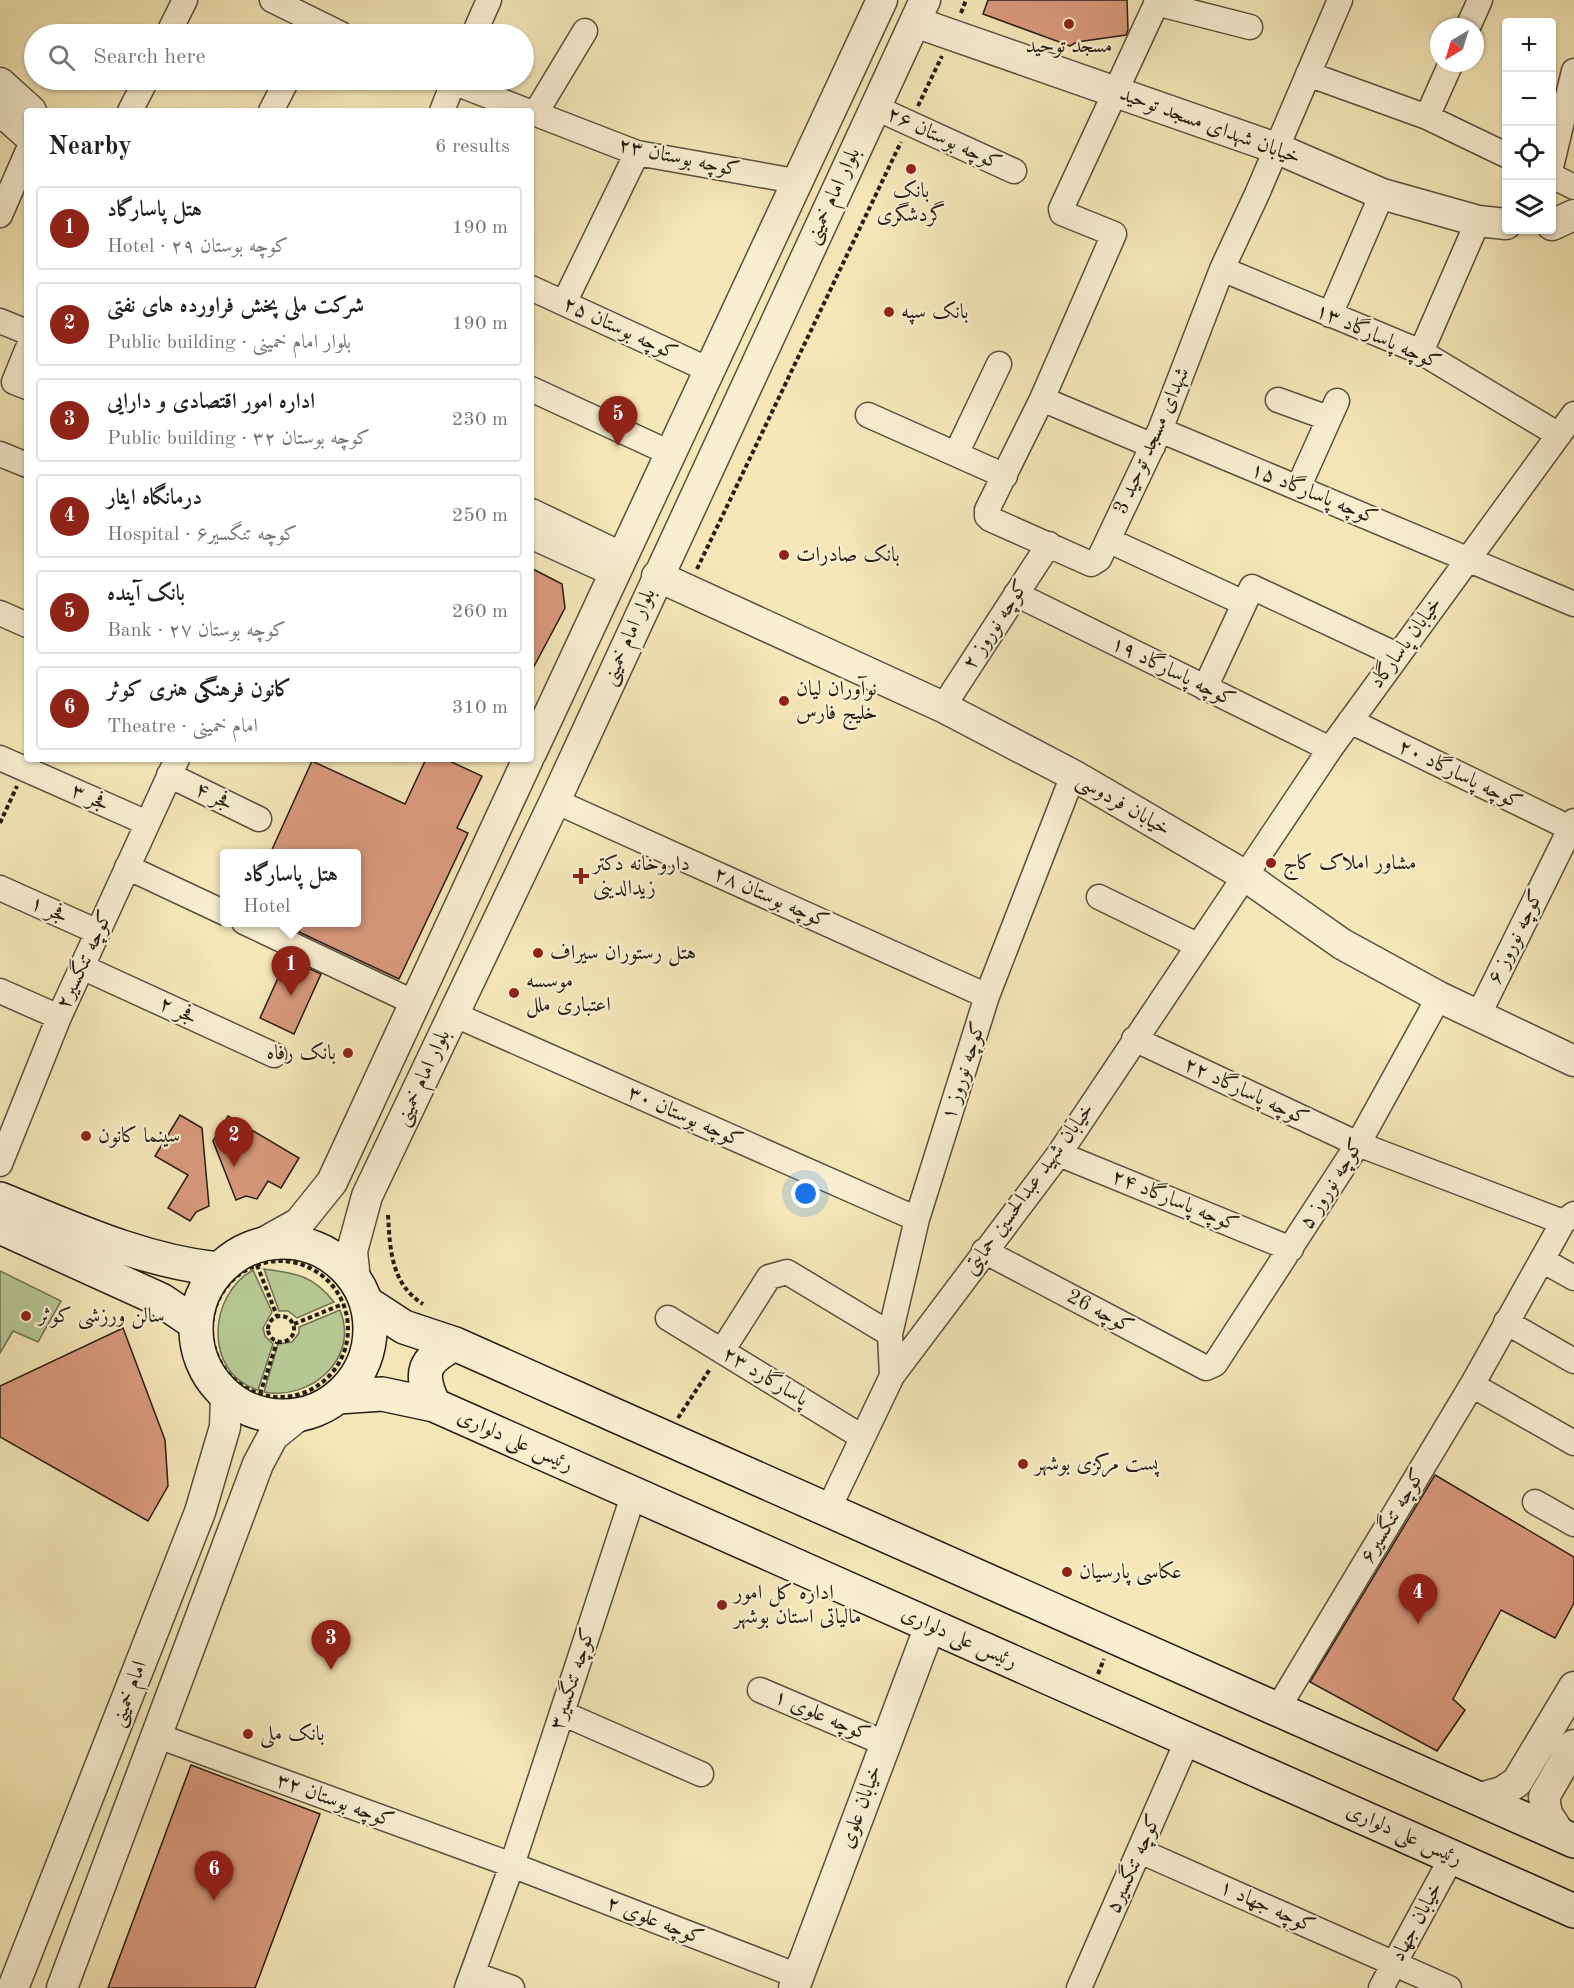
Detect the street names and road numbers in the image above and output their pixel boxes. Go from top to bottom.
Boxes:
street label: خیابان شهدای مسجد توحید [1116,84,1303,170]
street label: کوچه بوستان ۲۶ [883,103,1004,176]
street label: کوچه بوستان ۲۳ [616,135,741,183]
street label: بلوار امام خمینی [802,145,870,250]
street label: کوچه بوستان ۲۵ [559,293,680,366]
street label: کوچه پاسارگاد ۱۳ [1311,296,1445,377]
street label: شهدای مسجد توحید 3 [1110,364,1196,518]
street label: کوچه پاسارگاد ۱۵ [1247,455,1382,532]
street label: کوچه نوروز ۲ [959,576,1034,675]
street label: بلوار امام خمینی [598,585,665,691]
street label: خیابان پاسارگاد [1363,591,1448,694]
street label: کوچه پاسارگاد ۱۹ [1107,629,1240,714]
street label: کوچه پاسارگاد ۲۰ [1394,732,1527,817]
street label: خیابان فردوسی [1071,770,1173,843]
street label: فجر ۴ [191,778,237,816]
street label: فجر ۳ [67,780,113,816]
street label: کوچه بوستان ۲۸ [710,863,832,934]
street label: کوچه نوروز ۶ [1484,886,1550,988]
street label: فجر ۱ [26,892,72,928]
street label: کوچه تنگسیر۲ [49,906,119,1013]
street label: فجر ۲ [155,992,201,1030]
street label: کوچه نوروز ۱ [938,1019,992,1123]
street label: بلوار امام خمینی [392,1027,460,1132]
street label: کوچه پاسارگاد ۲۲ [1179,1050,1313,1133]
street label: کوچه بوستان ۳۰ [624,1082,746,1153]
street label: خیابان شهید عبدالحسین حمایتی [960,1099,1100,1280]
street label: کوچه نوروز ۵ [1296,1135,1370,1234]
street label: کوچه پاسارگاد ۲۴ [1108,1162,1243,1239]
street label: کوچه 26 [1062,1286,1137,1340]
street label: پاسارگارد ۲۳ [717,1340,814,1414]
street label: رئیس علی دلواری [452,1406,576,1480]
street label: کوچه تنگسیر۶ [1353,1463,1431,1568]
street label: رئیس علی دلواری [896,1603,1020,1677]
street label: کوچه تنگسیر۳ [543,1624,601,1733]
street label: امام خمینی [107,1658,157,1732]
street label: کوچه علوی ۱ [770,1686,873,1747]
street label: خیابان علوی [836,1763,887,1852]
street label: کوچه بوستان ۳۲ [273,1770,396,1834]
street label: رئیس علی دلواری [1341,1800,1465,1874]
street label: کوچه تنگسیر۵ [1099,1810,1167,1917]
street label: کوچه جهاد ۱ [1215,1877,1318,1939]
street label: خیابان جهاد [1387,1879,1447,1966]
street label: کوچه علوی ۲ [603,1893,706,1951]

